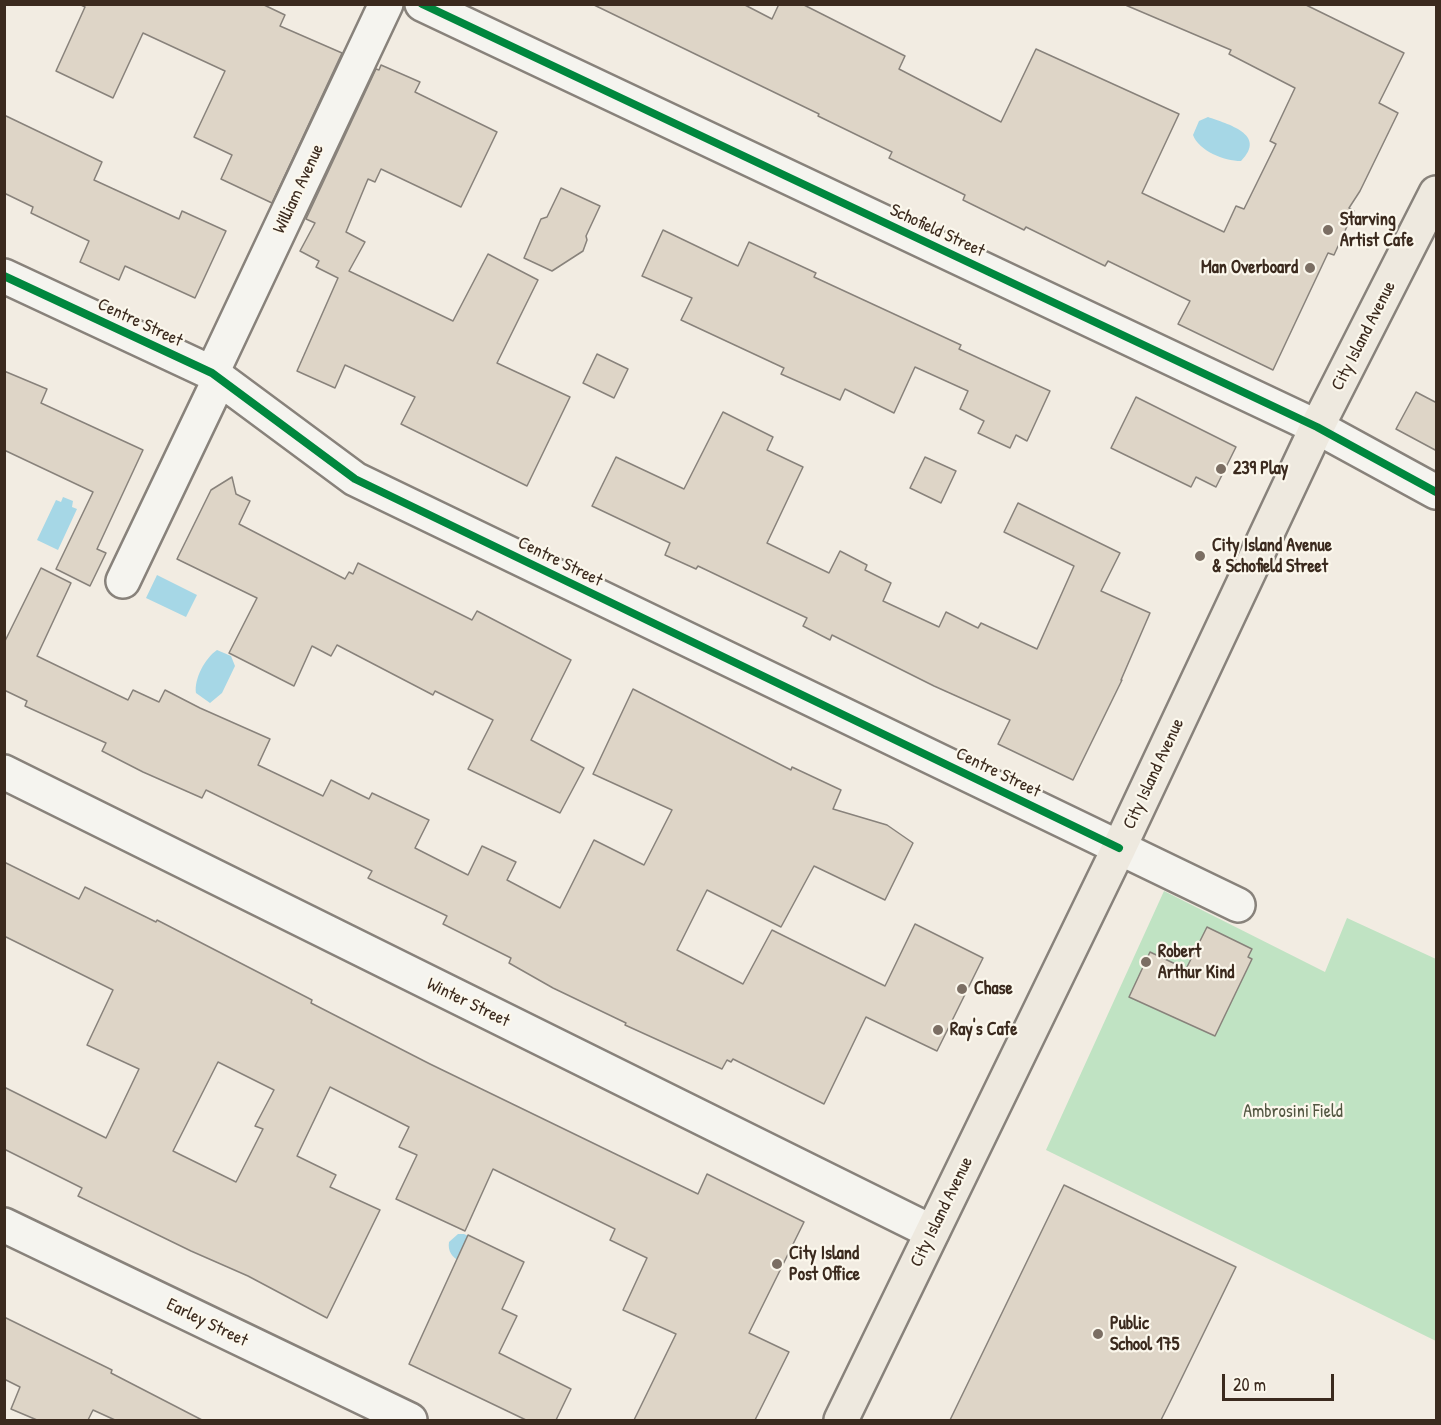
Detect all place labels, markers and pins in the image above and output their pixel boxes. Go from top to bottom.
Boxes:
place label: Starving Artist Cafe [1340,209,1414,252]
marker: Starving Artist Cafe [1321,223,1335,237]
place label: Man Overboard [1201,257,1298,279]
marker: Man Overboard [1303,261,1317,275]
place label: 239 Play [1233,458,1288,480]
marker: 239 Play [1214,462,1228,476]
place label: City Island Avenue & Schofield Street [1212,535,1332,578]
marker: City Island Avenue & Schofield Street [1193,549,1207,563]
place label: Robert Arthur Kind [1158,941,1234,984]
marker: Robert Arthur Kind [1139,955,1153,969]
place label: Chase [974,978,1013,1000]
marker: Chase [955,982,969,996]
place label: Ray's Cafe [950,1019,1017,1041]
marker: Ray's Cafe [931,1023,945,1037]
place label: City Island Post Office [789,1243,860,1286]
marker: City Island Post Office [770,1257,784,1271]
place label: Public School 175 [1110,1313,1179,1356]
marker: Public School 175 [1091,1327,1105,1341]

